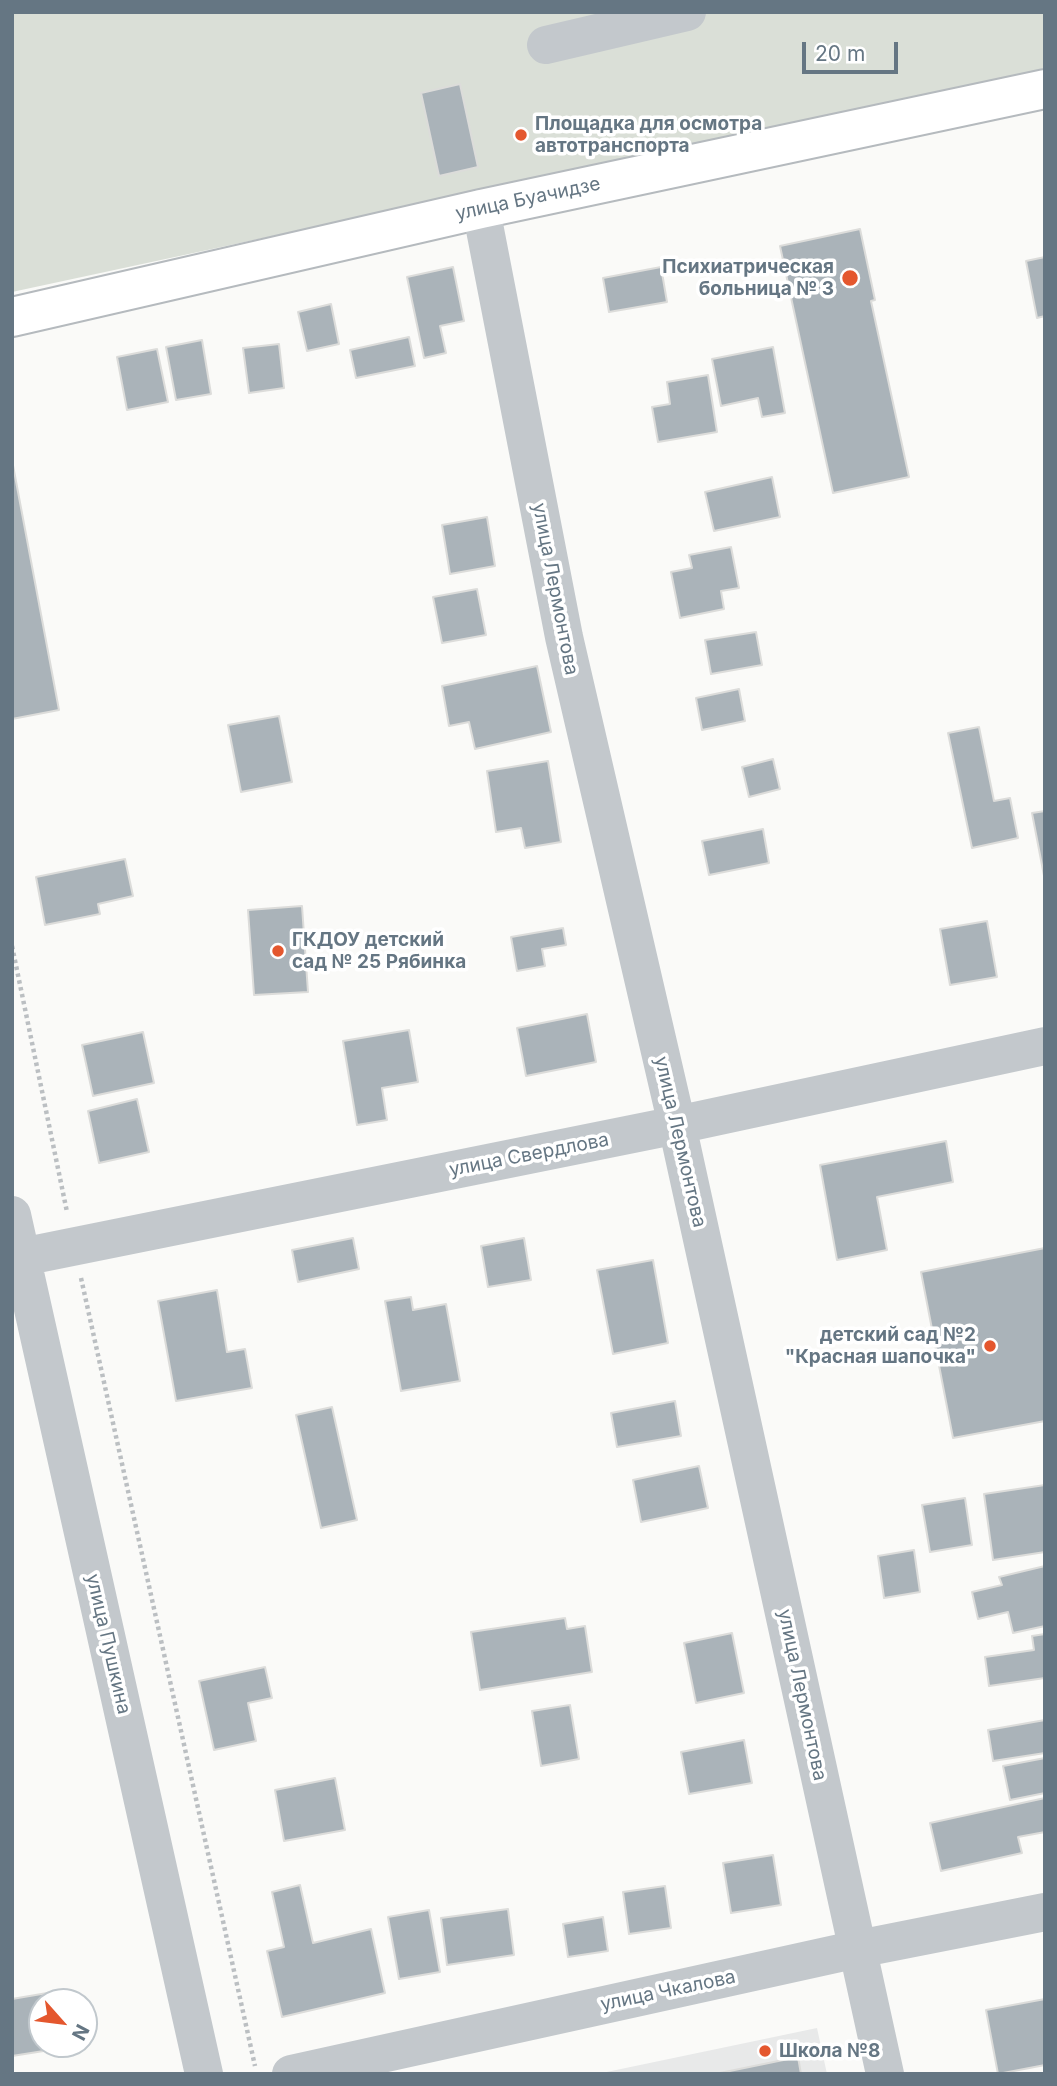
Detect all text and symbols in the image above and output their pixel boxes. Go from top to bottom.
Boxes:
scale bar [805,28,901,72]
text: 20 m [815,41,865,66]
place label: Площадка для осмотра автотранспорта [535,113,762,157]
marker: Площадка для осмотра автотранспорта [513,127,529,143]
street label: улица Буачидзе [454,173,602,225]
place label: Психиатрическая больница № 3 [662,256,834,300]
marker: Психиатрическая больница № 3 [840,268,860,288]
street label: улица Лермонтова [527,501,583,677]
place label: ГКДОУ детский сад № 25 Рябинка [292,929,466,973]
marker: ГКДОУ детский сад № 25 Рябинка [270,943,286,959]
street label: улица Лермонтова [649,1054,711,1230]
street label: улица Свердлова [447,1128,611,1182]
place label: детский сад №2 "Красная шапочка" [785,1324,976,1368]
marker: детский сад №2 "Красная шапочка" [982,1338,998,1354]
street label: улица Пушкина [81,1572,135,1716]
street label: улица Лермонтова [773,1607,831,1783]
street label: улица Чкалова [598,1966,738,2016]
north arrow [28,1988,98,2058]
text: N [67,2020,94,2044]
place label: Школа №8 [779,2040,880,2062]
marker: Школа №8 [757,2043,773,2059]

